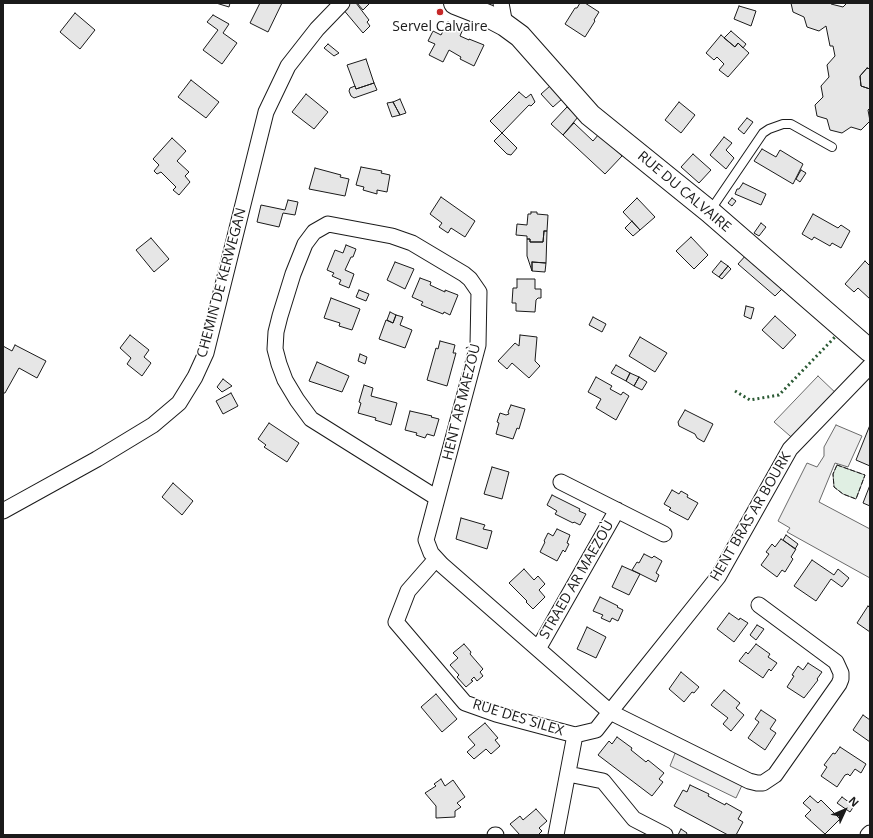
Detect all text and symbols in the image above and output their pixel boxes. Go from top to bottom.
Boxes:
marker: Servel Calvaire [435,7,445,17]
place label: Servel Calvaire [392,19,488,35]
street label: RUE DU CALVAIRE [634,148,734,236]
street label: CHEMIN DE KERWEGAN [194,206,250,360]
street label: HENT AR MAEZOÙ [439,342,485,462]
street label: HENT BRAS AR BOURK [707,449,795,585]
street label: STRAED AR MAEZOÙ [536,518,618,642]
street label: RUE DES SILEX [470,696,566,740]
north arrow [825,790,865,830]
text: N [845,793,862,810]

